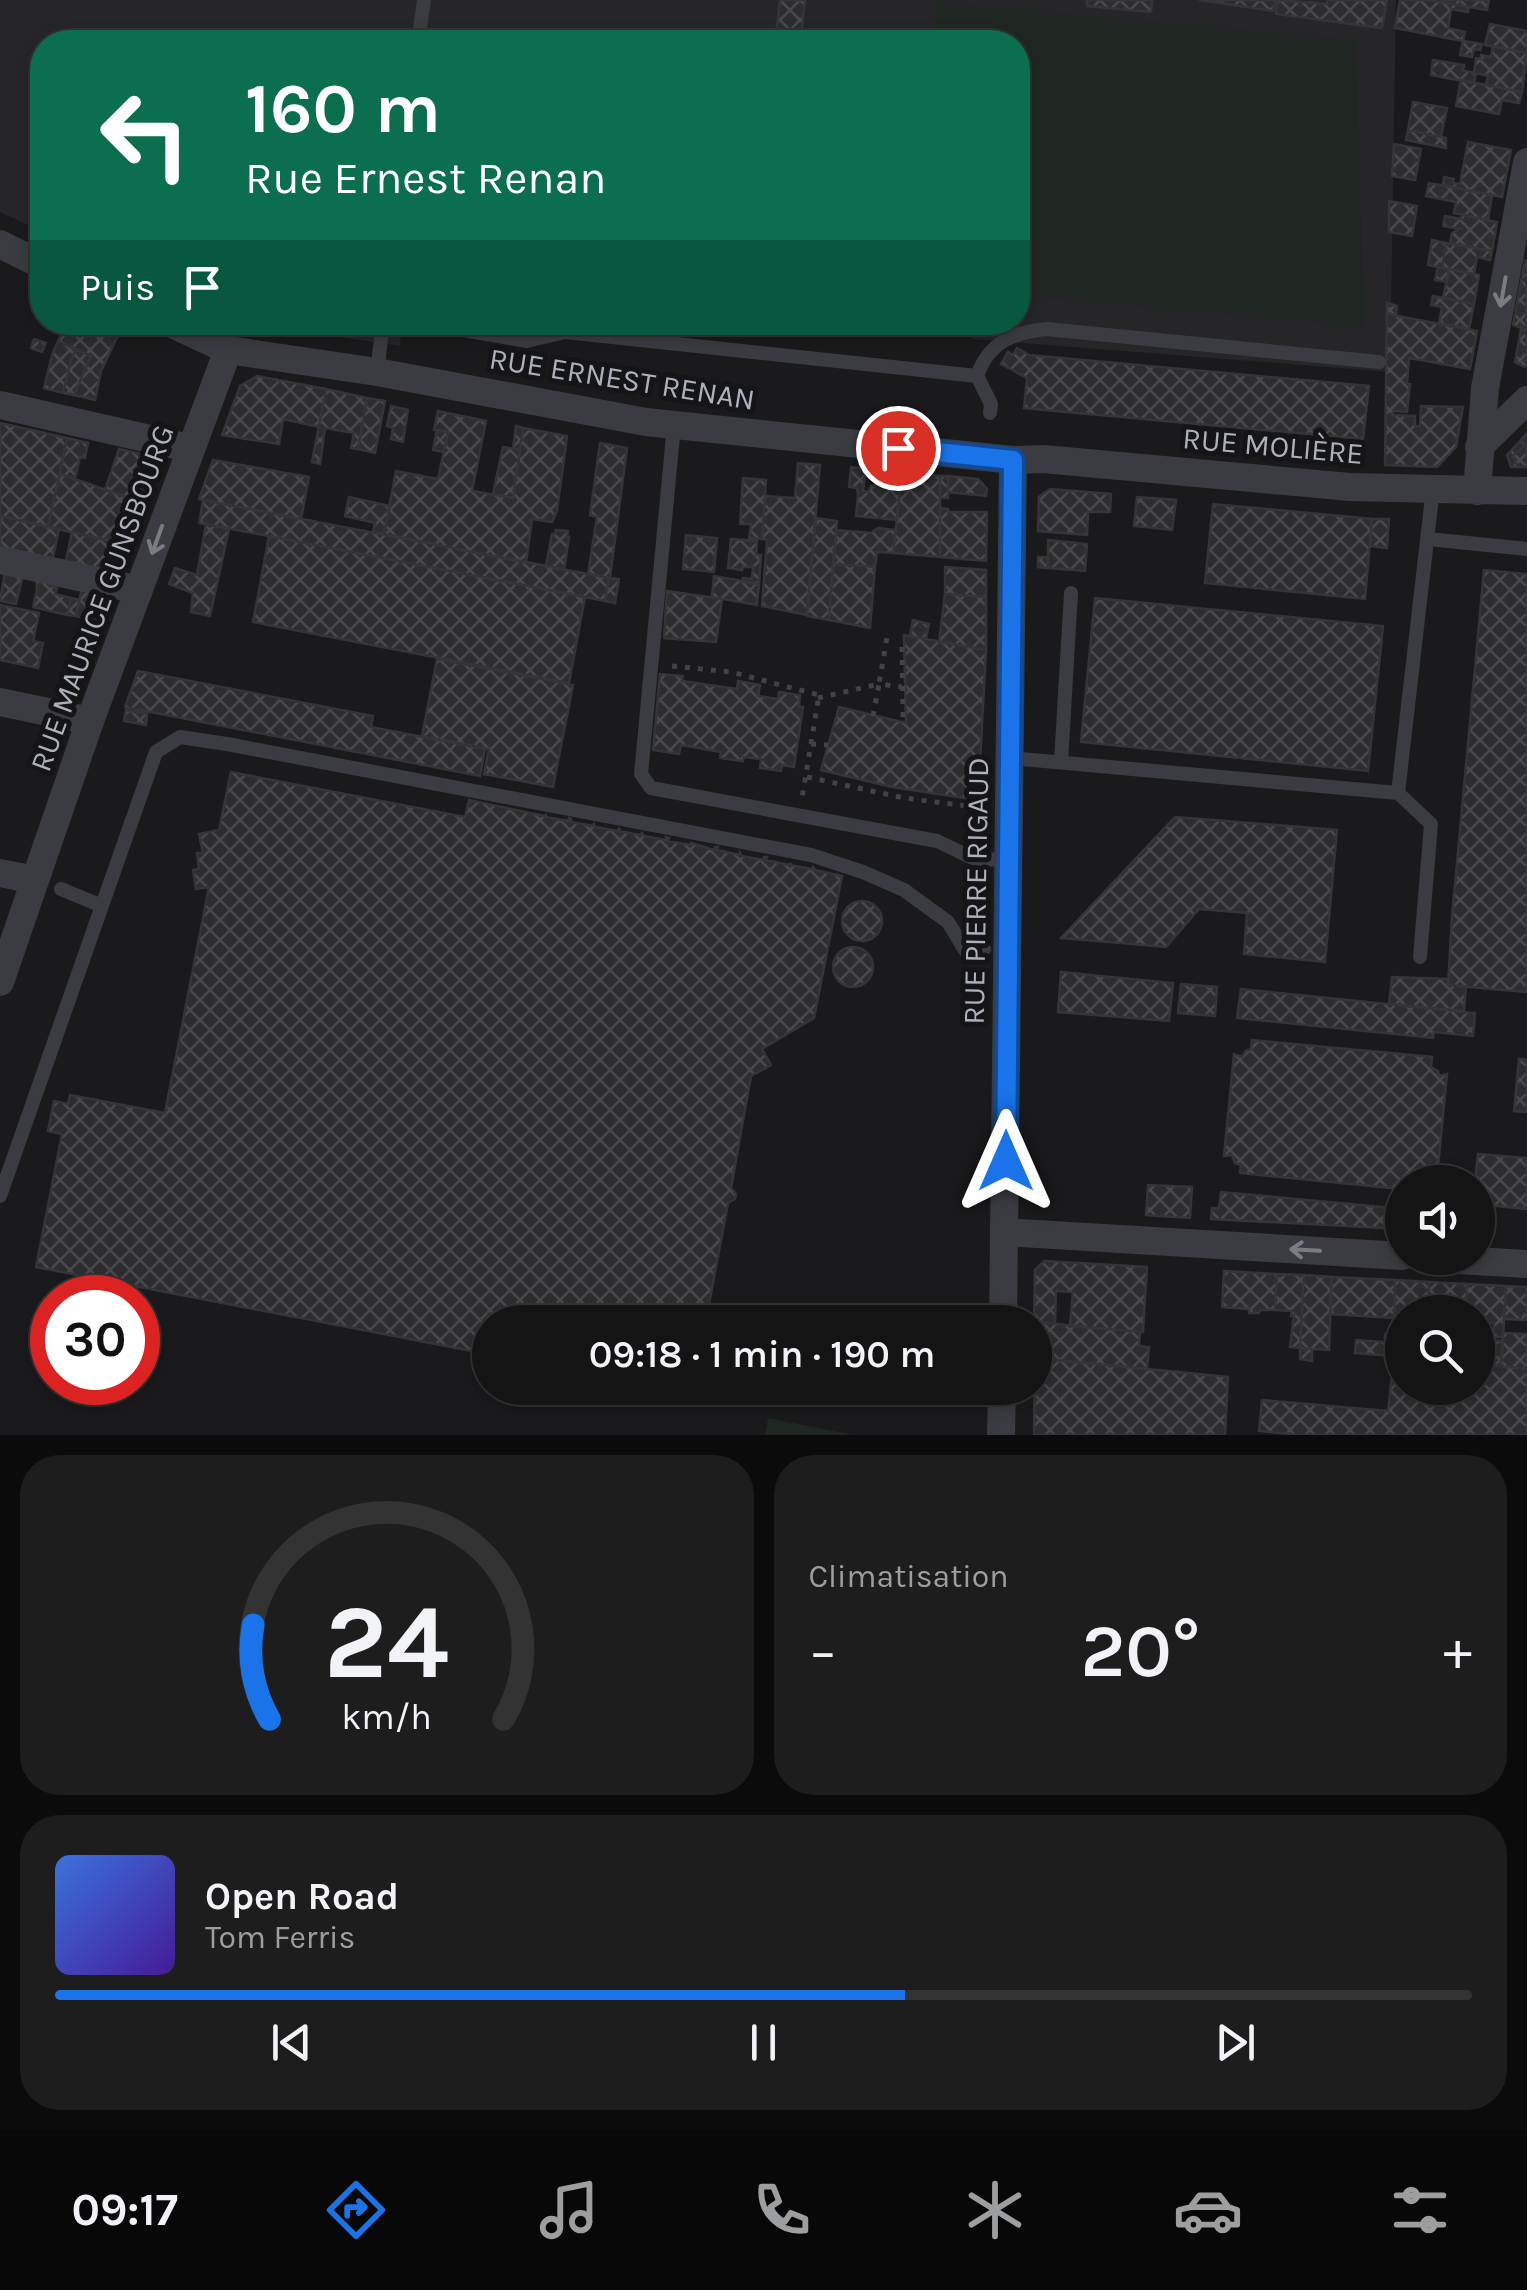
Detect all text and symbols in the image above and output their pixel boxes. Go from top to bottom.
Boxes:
text: 160 m [245,68,441,150]
icon: left [80,70,210,200]
text: Rue Ernest Renan [245,152,606,204]
icon: arrive [175,260,230,315]
text: Puis [80,265,155,310]
one-way arrow [1493,275,1512,308]
street label: RUE ERNEST RENAN [487,340,757,418]
pin [856,406,941,491]
street label: RUE MAURICE GUNSBOURG [22,420,182,776]
street label: RUE MOLIÈRE [1181,420,1365,472]
icon: arrive [871,421,926,476]
one-way arrow [147,524,165,555]
street label: RUE PIERRE RIGAUD [956,757,996,1025]
position arrow [954,1109,1058,1213]
map controls [1385,1165,1495,1405]
button: sound [1385,1165,1495,1275]
one-way arrow [1290,1240,1322,1259]
speed limit sign: 30 [30,1275,160,1405]
button: search [1385,1295,1495,1405]
text: 09:18 · 1 min · 190 m [589,1332,935,1377]
text: Climatisation [809,1558,1009,1595]
text: 24 [324,1582,449,1703]
text: 20° [1080,1607,1200,1695]
text: − [809,1619,837,1683]
text: + [1443,1619,1472,1683]
text: km/h [341,1696,432,1738]
text: Open Road [205,1874,399,1919]
text: Tom Ferris [205,1919,355,1956]
icon: previous [264,2015,319,2070]
icon: pause [736,2015,791,2070]
icon: next [1208,2015,1263,2070]
icon: directions [321,2175,391,2245]
icon: music [534,2175,604,2245]
icon: phone [747,2175,817,2245]
icon: climate [960,2175,1030,2245]
icon: car [1173,2175,1243,2245]
icon: filters [1385,2175,1455,2245]
text: 09:17 [71,2184,178,2236]

